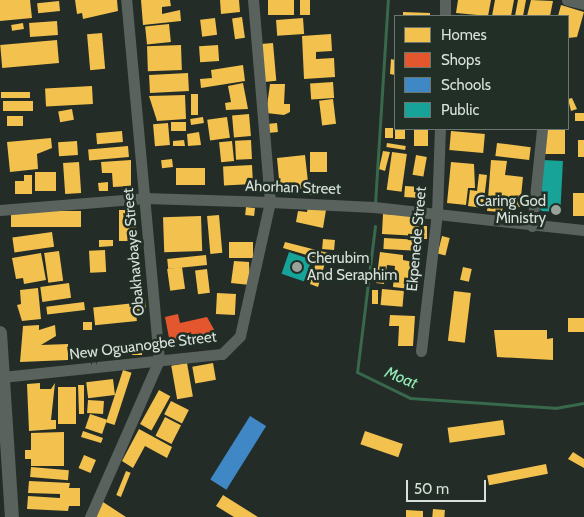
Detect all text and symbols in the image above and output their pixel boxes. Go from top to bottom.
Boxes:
legend [394,15,569,130]
text: Homes [441,26,487,44]
text: Shops [441,51,481,69]
text: Schools [441,76,491,94]
text: Public [441,101,479,119]
street label: Ahorhan Street [245,177,341,199]
street label: Ekpenede Street [403,186,431,292]
street label: Obakhavbaye Street [119,187,149,317]
place label: Caring God Ministry [476,192,546,227]
marker: Caring God Ministry [550,204,562,216]
place label: Cherubim And Seraphim [307,249,397,284]
marker: Cherubim And Seraphim [291,261,303,273]
street label: New Oguanogbe Street [68,328,218,364]
water label: Moat [382,363,420,393]
scale bar [409,470,489,502]
text: 50 m [414,480,449,498]

